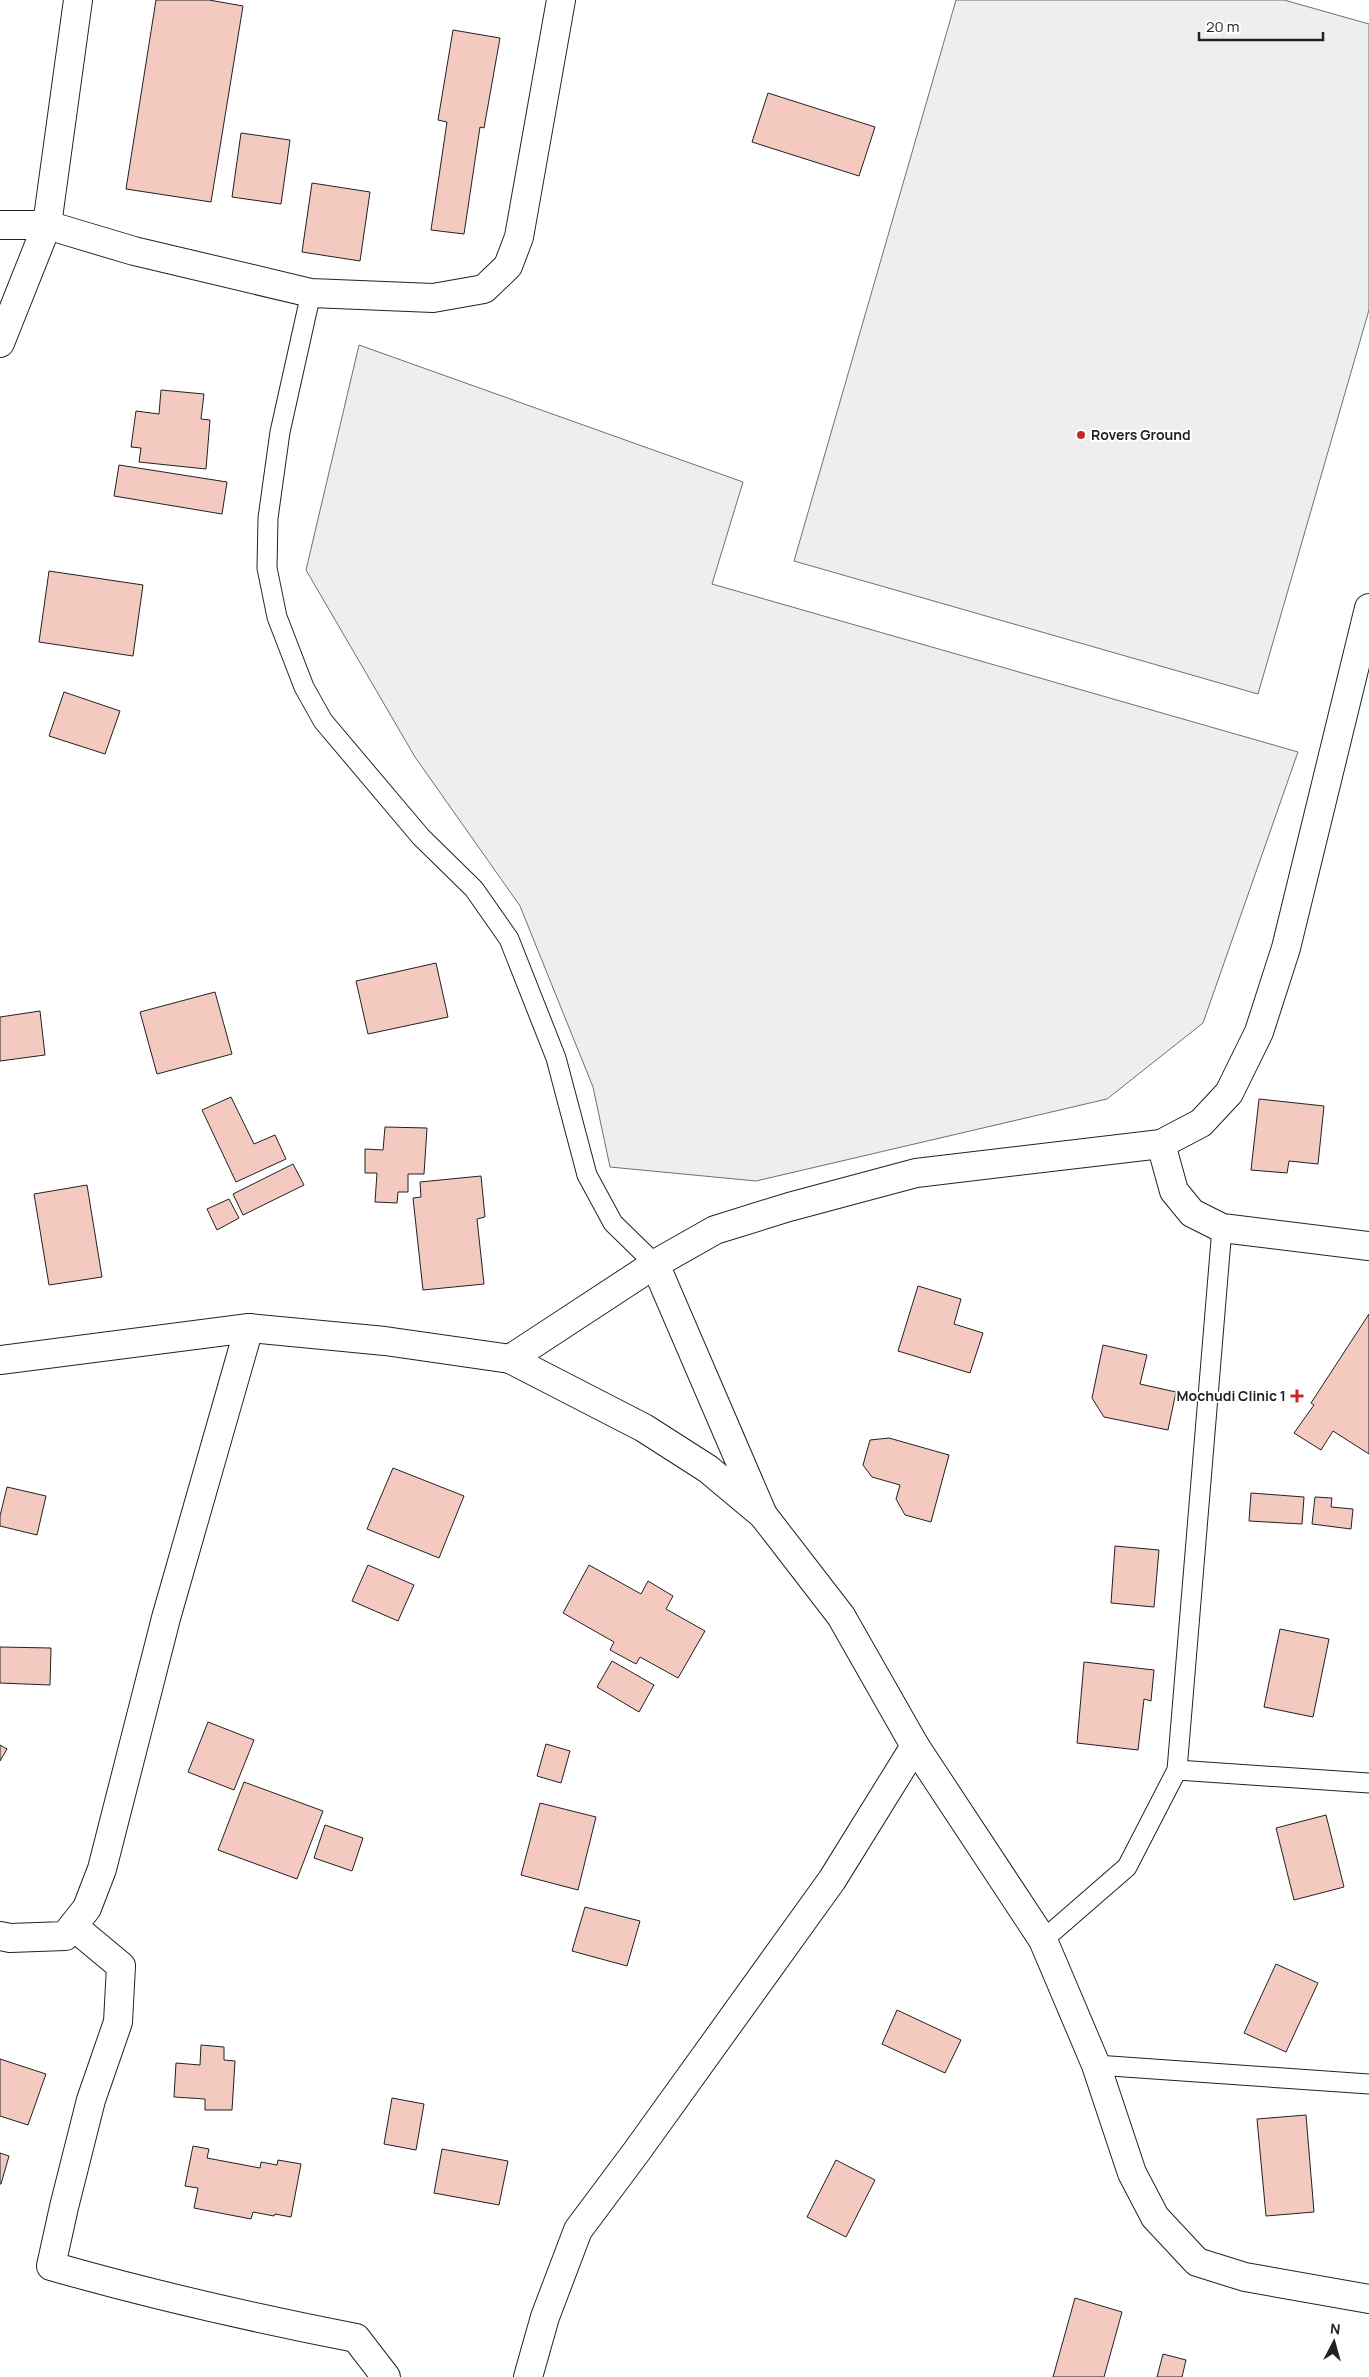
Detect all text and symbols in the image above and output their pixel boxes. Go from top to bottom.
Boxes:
scale bar [1199,10,1323,42]
text: 20 m [1206,16,1239,37]
place label: Rovers Ground [1091,425,1191,444]
marker: Rovers Ground [1075,429,1087,441]
place label: Mochudi Clinic 1 [1177,1386,1286,1405]
marker: Mochudi Clinic 1 [1290,1389,1304,1403]
north arrow [1309,2317,1359,2367]
text: N [1329,2319,1341,2339]

